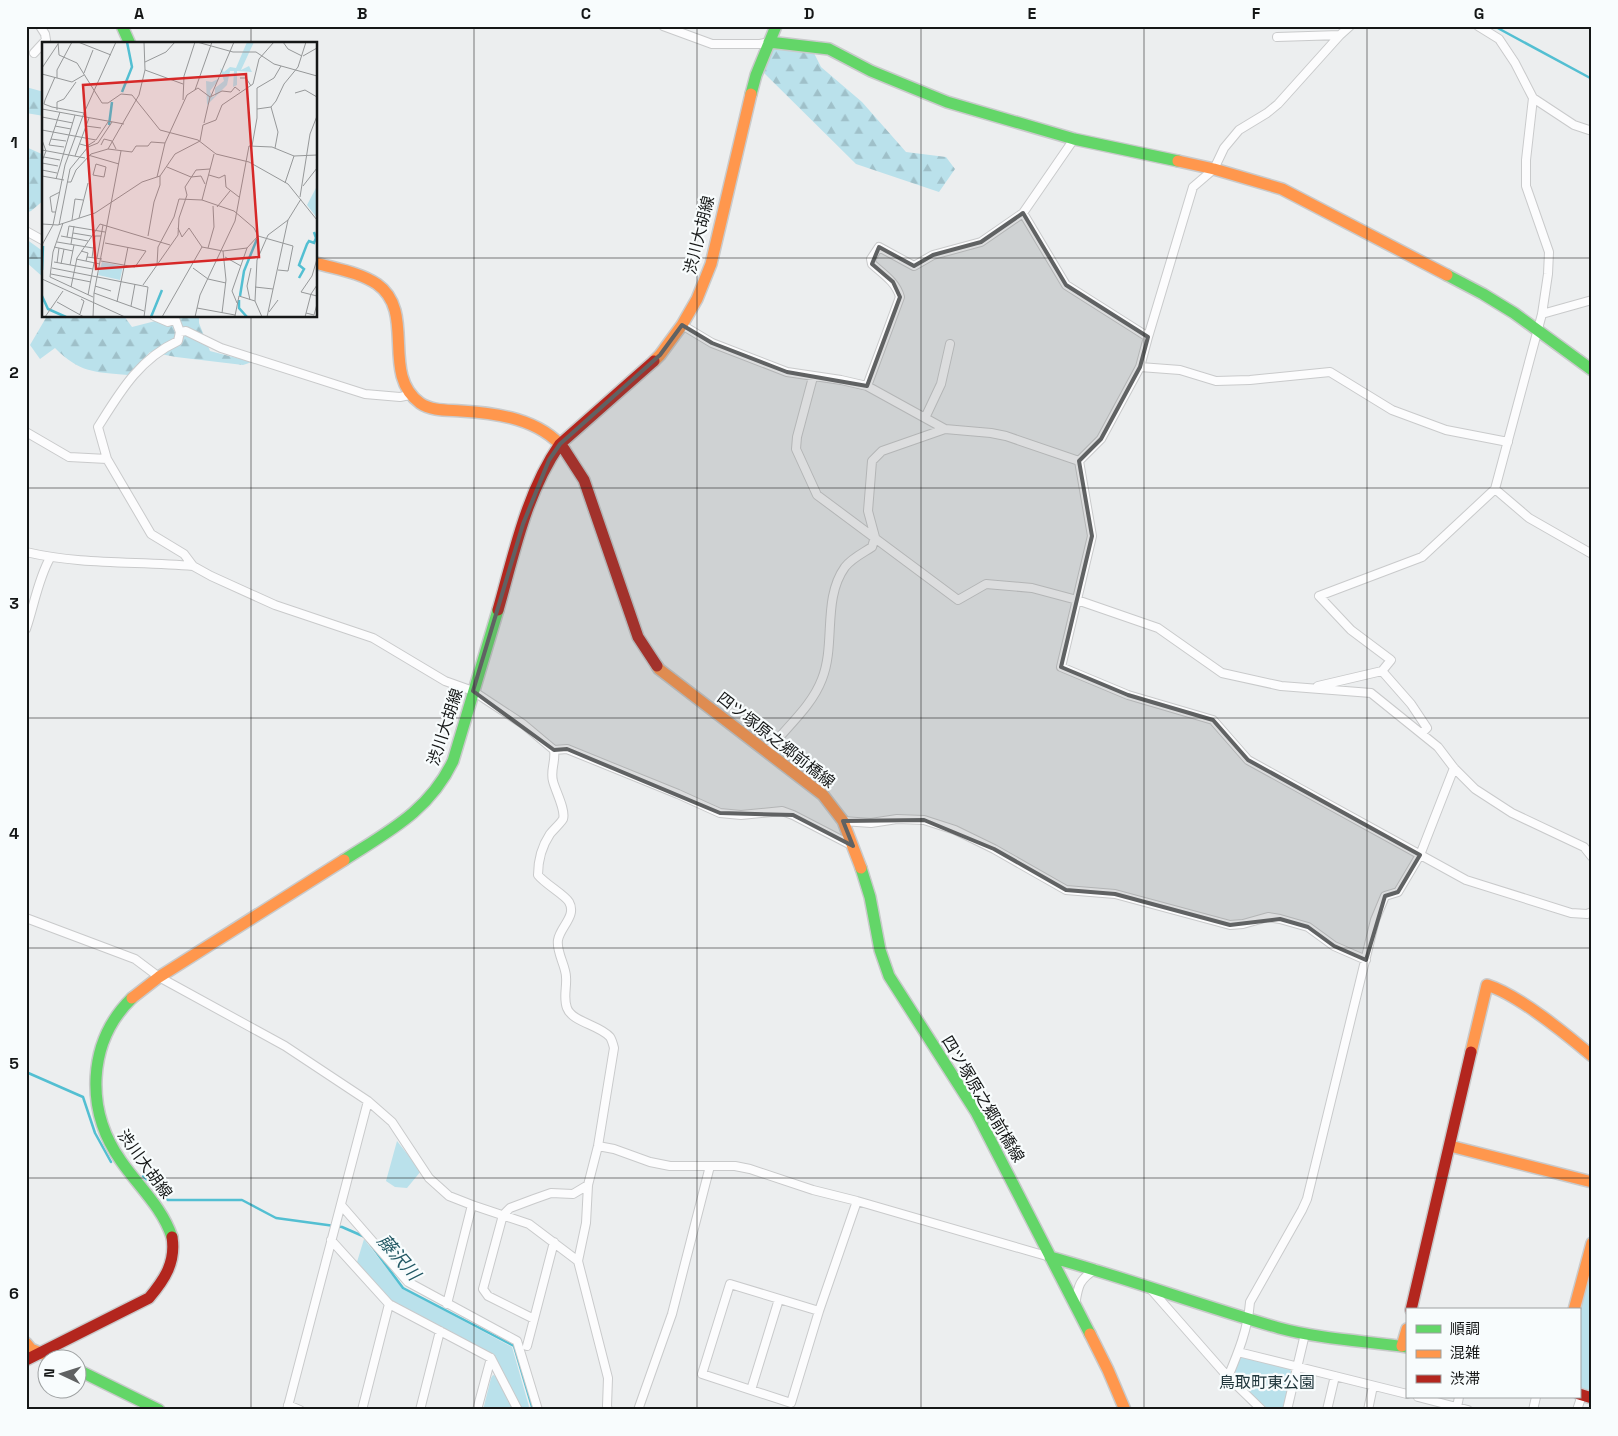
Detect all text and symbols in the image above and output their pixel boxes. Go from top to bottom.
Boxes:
text: A [134,3,144,24]
text: B [357,3,367,24]
text: C [581,3,591,24]
text: D [804,3,814,24]
text: E [1028,3,1037,24]
text: F [1252,3,1261,24]
text: G [1474,3,1484,24]
inset map [42,42,318,318]
text: 1 [10,132,18,153]
street label: 渋川大胡線 [679,194,719,276]
text: 2 [9,362,19,383]
text: 3 [9,593,19,614]
street label: 渋川大胡線 [423,686,467,768]
street label: 四ツ塚原之郷前橋線 [713,687,839,793]
text: 4 [9,823,19,844]
street label: 四ツ塚原之郷前橋線 [937,1032,1029,1166]
text: 5 [9,1053,19,1074]
street label: 渋川大胡線 [113,1125,177,1203]
water label: 藤沢川 [373,1229,427,1286]
text: 6 [9,1283,19,1304]
legend [1406,1308,1580,1398]
text: 順調 [1450,1319,1480,1338]
text: 混雑 [1450,1343,1480,1362]
north arrow [38,1348,88,1398]
text: N [40,1368,58,1378]
text: 渋滞 [1450,1369,1480,1388]
park label: 鳥取町東公園 [1219,1372,1315,1393]

